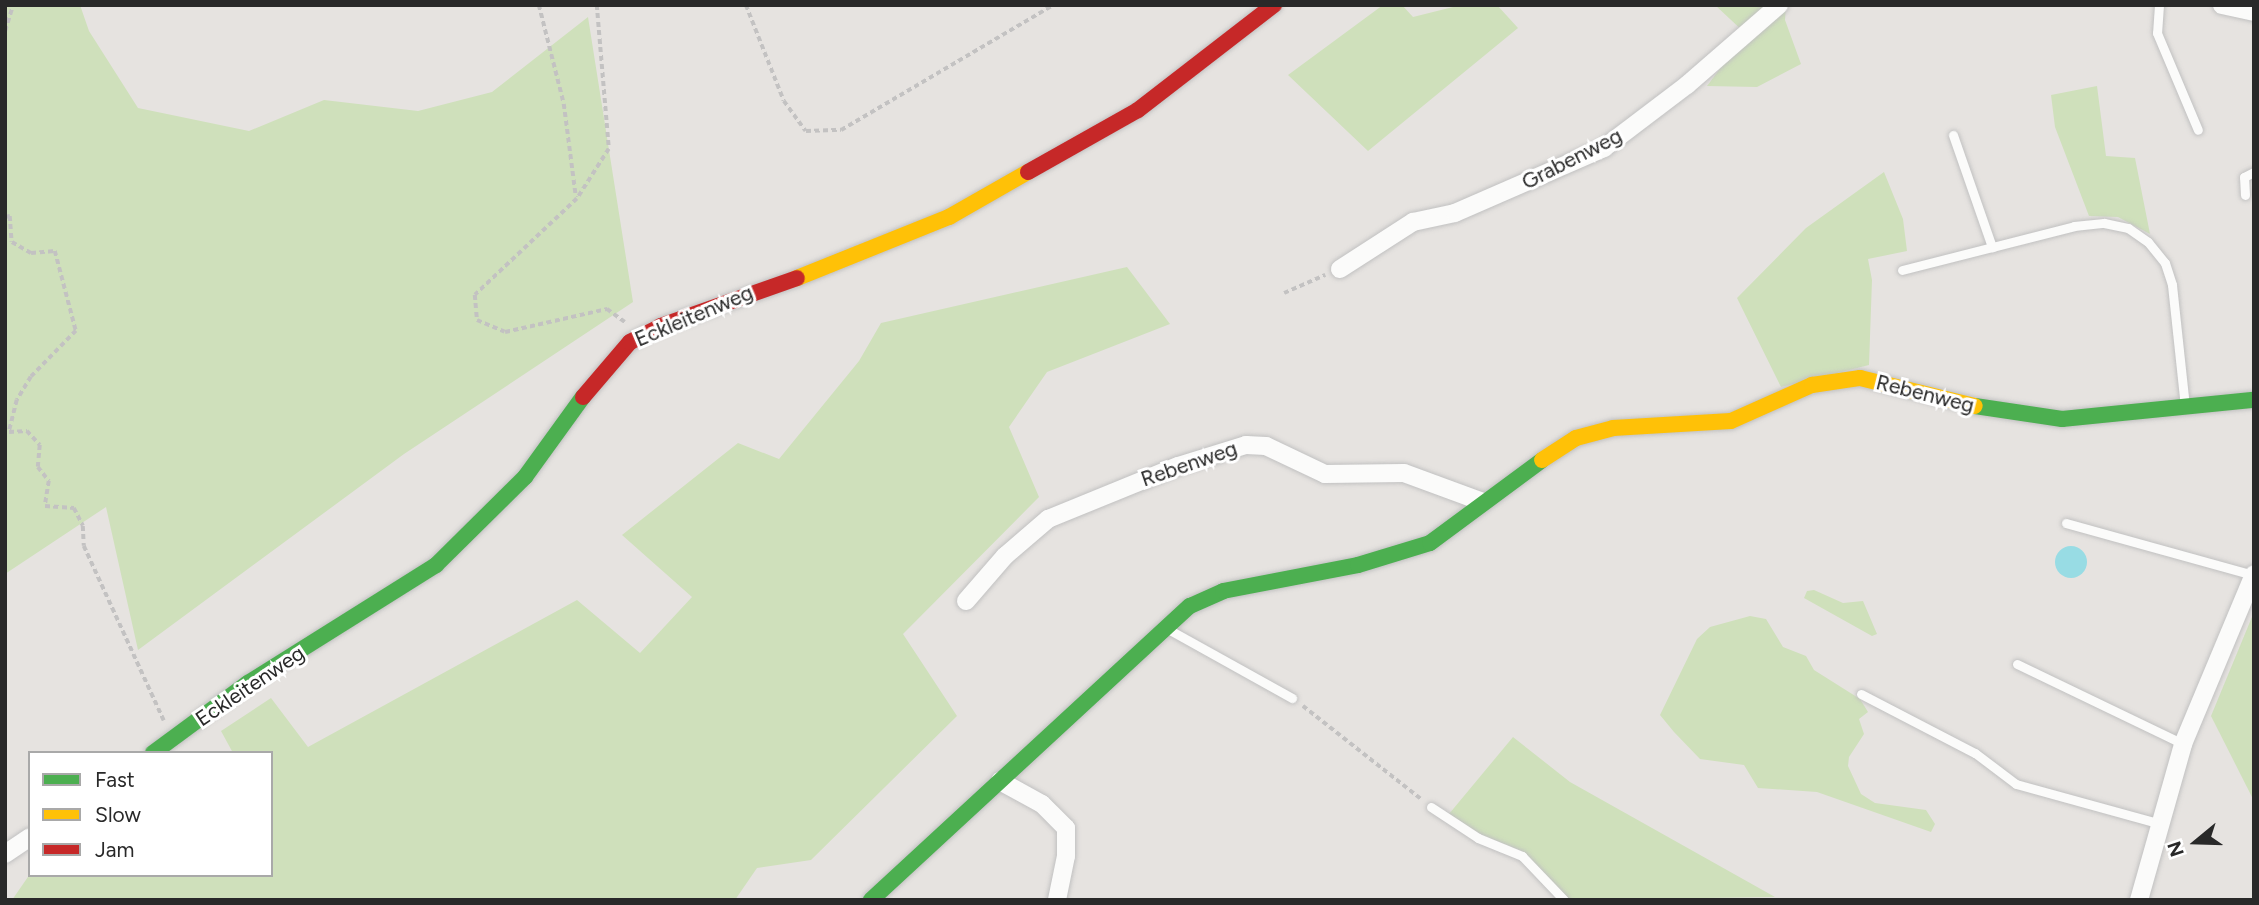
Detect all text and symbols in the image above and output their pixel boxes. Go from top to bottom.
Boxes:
street label: Grabenweg [1518,123,1626,195]
street label: Eckleitenweg [631,280,757,352]
street label: Rebenweg [1873,370,1977,418]
street label: Rebenweg [1138,436,1240,492]
street label: Eckleitenweg [191,640,309,732]
legend [28,751,273,877]
text: Fast [95,767,135,792]
text: Slow [95,802,141,827]
north arrow [2161,807,2231,877]
text: Jam [95,837,134,862]
text: N [2162,838,2189,860]

